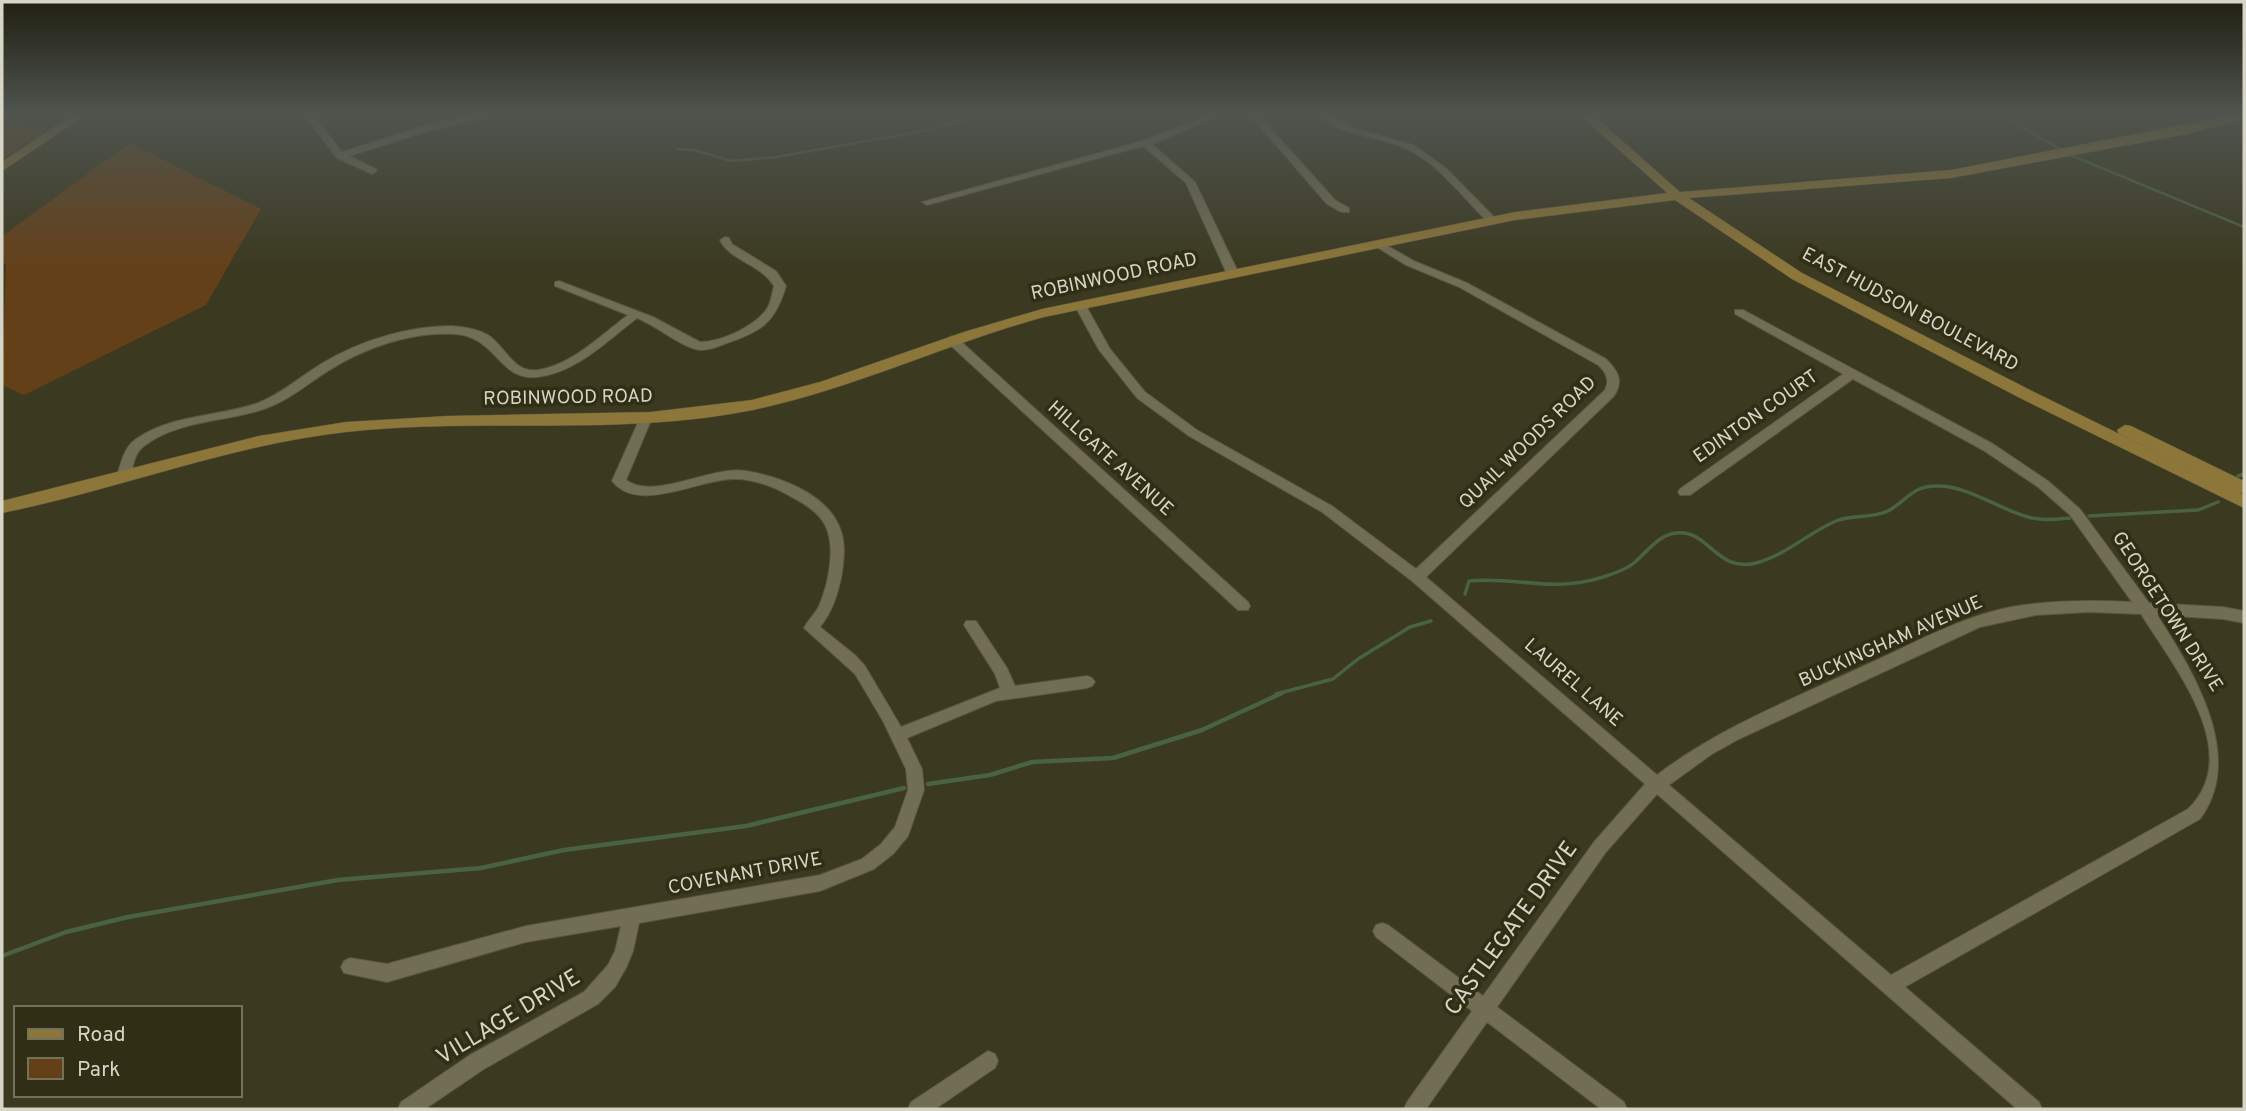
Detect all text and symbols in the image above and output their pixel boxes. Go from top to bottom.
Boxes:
street label: EAST HUDSON BOULEVARD [1797,243,2023,377]
street label: ROBINWOOD ROAD [1029,248,1199,306]
street label: EDINTON COURT [1689,365,1823,469]
street label: QUAIL WOODS ROAD [1454,371,1602,515]
street label: ROBINWOOD ROAD [483,385,653,411]
street label: HILLGATE AVENUE [1042,396,1178,522]
street label: GEORGETOWN DRIVE [2106,527,2228,697]
street label: BUCKINGHAM AVENUE [1795,591,1987,693]
street label: LAUREL LANE [1519,634,1627,732]
street label: CASTLEGATE DRIVE [1439,836,1585,1022]
street label: COVENANT DRIVE [666,847,824,901]
street label: VILLAGE DRIVE [432,964,586,1072]
legend [14,1006,242,1097]
text: Road [77,1022,126,1049]
text: Park [77,1057,120,1084]

